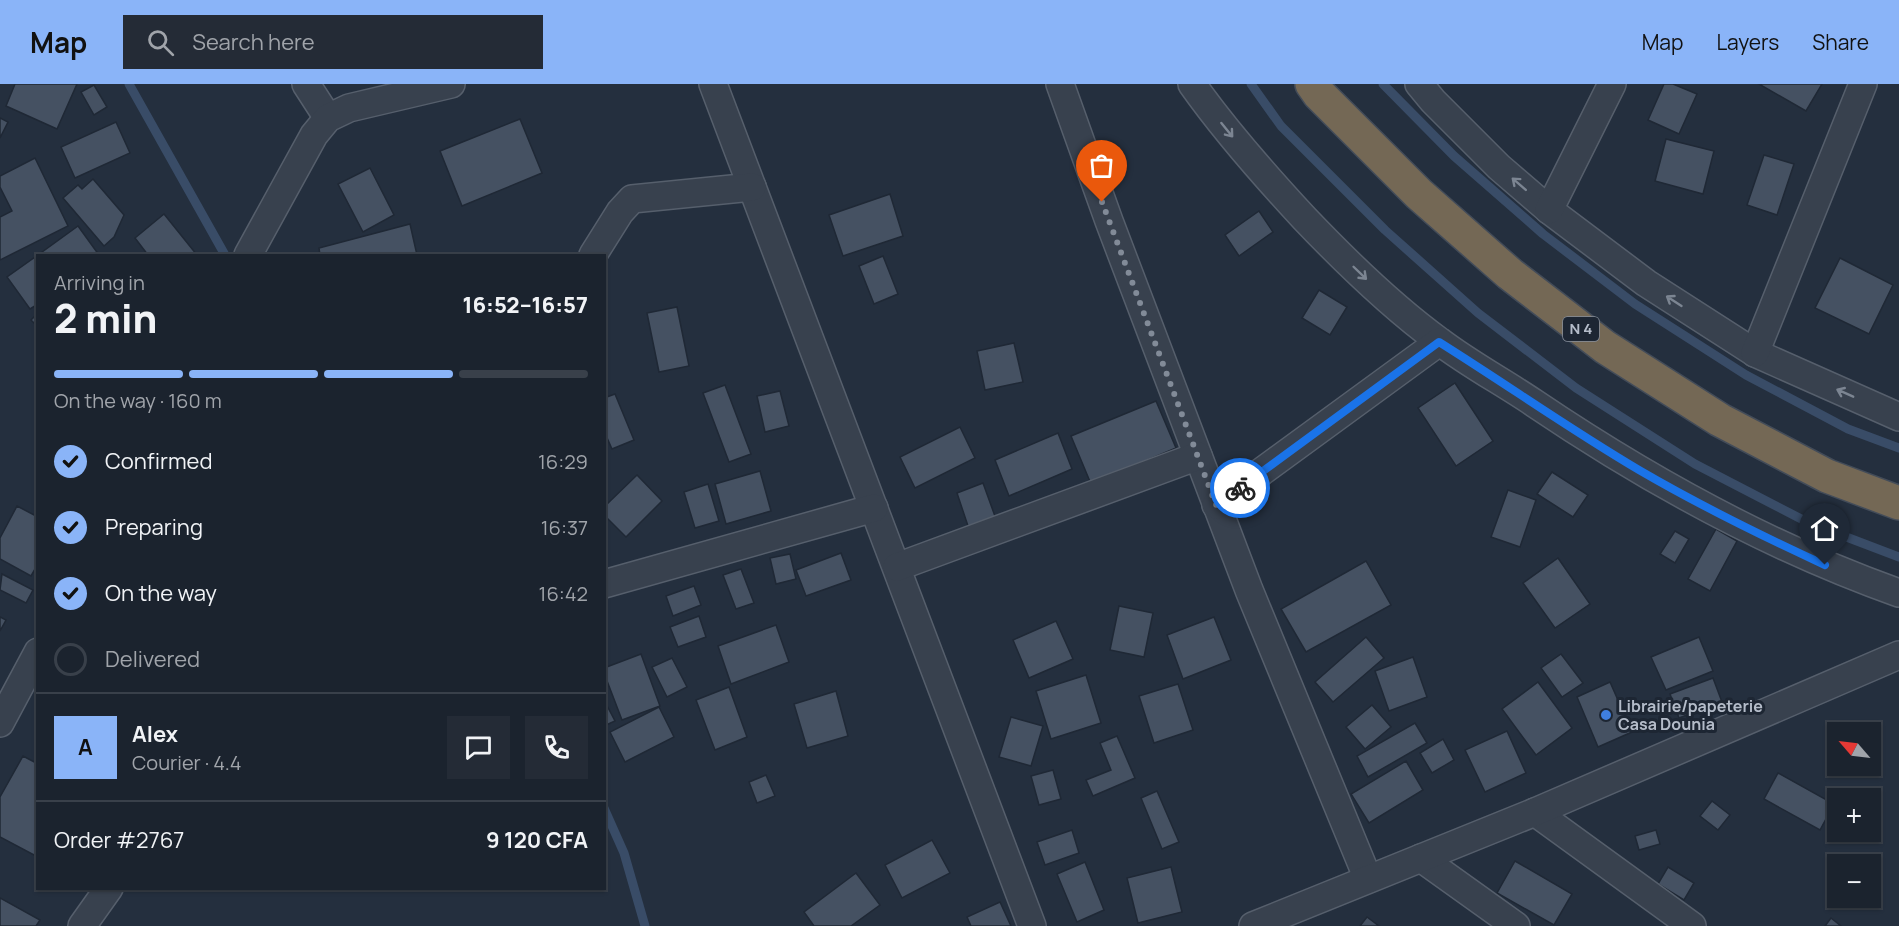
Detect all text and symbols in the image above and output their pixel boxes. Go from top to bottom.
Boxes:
search box [123,15,543,69]
text: Map [30,23,87,61]
icon: search [144,26,177,59]
text: Search here [192,27,315,57]
text: Map [1642,28,1683,56]
text: Layers [1716,28,1779,56]
text: Share [1812,28,1869,56]
one-way arrow [1220,122,1233,138]
pin [1076,140,1127,202]
icon: bag [1085,149,1118,182]
one-way arrow [1512,177,1527,191]
one-way arrow [1352,266,1367,280]
text: Arriving in [54,269,145,296]
text: 16:52–16:57 [462,290,588,320]
text: 2 min [54,291,157,345]
one-way arrow [1667,295,1683,307]
road number: N 4 [1563,317,1599,341]
text: On the way · 160 m [54,387,222,414]
one-way arrow [1837,387,1855,399]
icon: check [54,445,87,478]
text: Confirmed [105,446,213,476]
text: 16:29 [538,448,588,475]
courier [1210,458,1270,518]
icon: bike [1224,472,1257,505]
pin [1799,503,1850,565]
icon: check [54,511,87,544]
text: Preparing [105,512,203,542]
icon: home [1808,512,1841,545]
text: 16:37 [541,514,588,541]
icon: check [54,577,87,610]
text: On the way [105,578,217,608]
text: 16:42 [539,580,588,607]
text: Delivered [105,644,200,674]
place label: Librairie/papeterie Casa Dounia [1618,695,1763,735]
marker: Librairie/papeterie Casa Dounia [1599,708,1613,722]
button: chat [447,716,510,779]
button: phone [525,716,588,779]
text: Alex [132,719,178,749]
north arrow [1827,722,1881,776]
map controls [1827,722,1881,908]
text: A [78,732,93,762]
text: Courier · 4.4 [132,749,242,776]
button: + [1827,788,1881,842]
text: Order #2767 [54,825,184,855]
text: 9 120 CFA [486,825,588,855]
button: − [1827,854,1881,908]

